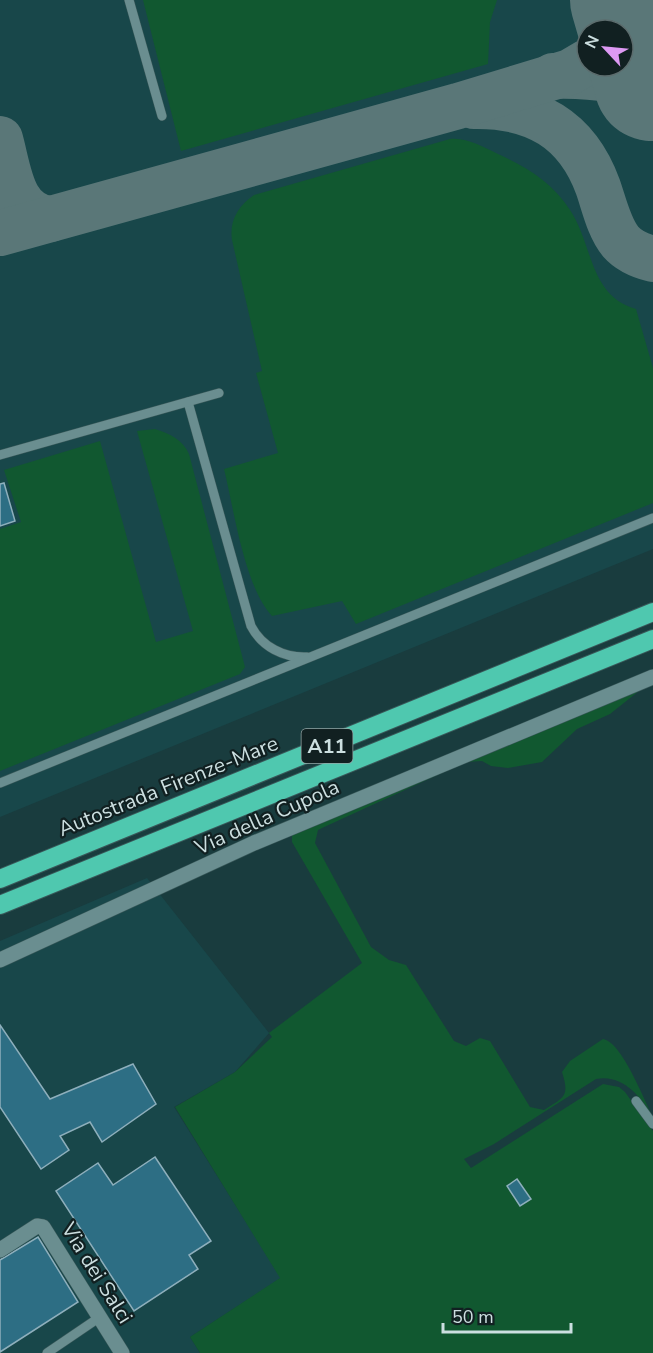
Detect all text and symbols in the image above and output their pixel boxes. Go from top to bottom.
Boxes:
north arrow [575,18,635,78]
text: N [580,32,605,52]
street label: Autostrada Firenze-Mare [54,729,282,843]
road number: A11 [302,729,352,763]
street label: Via della Cupola [190,773,344,862]
street label: Via dei Salci [54,1216,139,1329]
scale bar [443,1296,570,1334]
text: 50 m [452,1305,494,1329]

